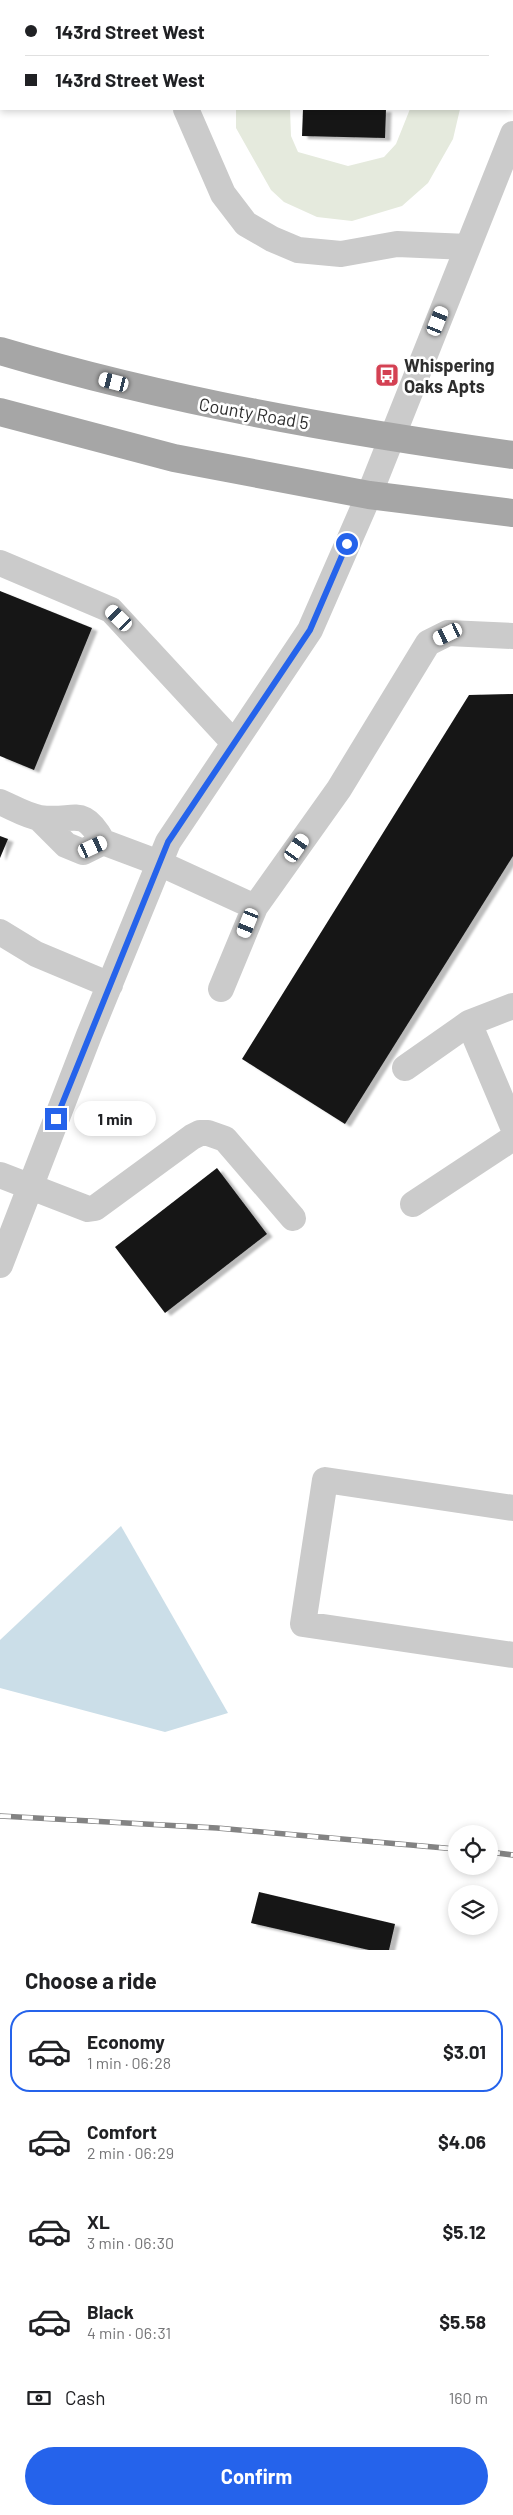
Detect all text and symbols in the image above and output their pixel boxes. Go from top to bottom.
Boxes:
text: 143rd Street West [55,20,205,43]
text: 143rd Street West [55,68,205,91]
car [425,304,450,338]
place label: Whispering Oaks Apts [404,354,495,397]
bus stop icon: Whispering Oaks Apts [374,362,400,388]
car [97,371,130,393]
street label: County Road 5 [197,393,311,433]
route start [336,533,358,555]
car [102,602,135,634]
car [431,621,464,647]
car [282,831,311,865]
car [76,834,109,860]
car [235,906,260,940]
callout: 1 min [74,1102,156,1136]
route end [45,1108,67,1130]
text: 1 min [97,1109,133,1128]
map controls [448,1825,498,1935]
button: locate [448,1825,498,1875]
button: layers [448,1885,498,1935]
text: Choose a ride [25,1967,157,1993]
icon: car [27,2029,72,2074]
text: Economy [87,2030,165,2053]
text: $3.01 [443,2040,486,2063]
text: 1 min · 06:28 [87,2053,171,2072]
icon: car [27,2119,72,2164]
text: Comfort [87,2120,157,2143]
text: $4.06 [438,2130,486,2153]
text: 2 min · 06:29 [87,2143,174,2162]
icon: car [27,2209,72,2254]
text: XL [87,2210,110,2233]
text: $5.12 [442,2220,486,2243]
text: 3 min · 06:30 [87,2233,174,2252]
icon: car [27,2299,72,2344]
text: Black [87,2300,134,2323]
text: $5.58 [439,2310,486,2333]
text: 4 min · 06:31 [87,2323,171,2342]
icon: cash [25,2384,53,2412]
text: Cash [65,2386,106,2409]
text: 160 m [449,2388,488,2407]
button: Confirm [25,2447,488,2505]

